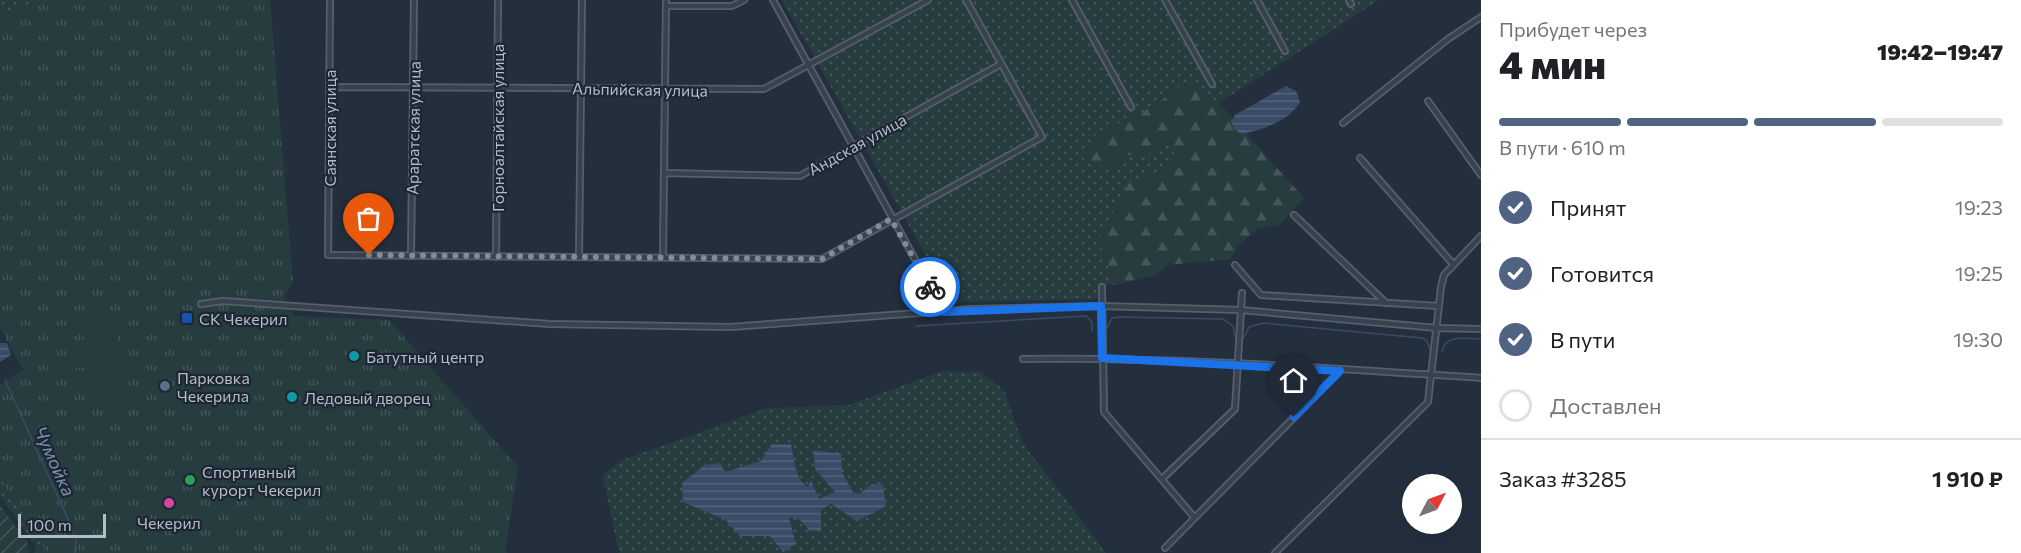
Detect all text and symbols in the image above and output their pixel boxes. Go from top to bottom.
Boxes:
text: Прибудет через [1499,17,1647,41]
text: 19:42–19:47 [1877,38,2003,65]
text: 4 мин [1499,39,1606,87]
street label: Горноалтайская улица [488,44,507,212]
street label: Араратская улица [402,61,424,195]
street label: Саянская улица [320,70,339,186]
street label: Альпийская улица [572,78,708,100]
street label: Андская улица [804,109,910,179]
text: В пути · 610 m [1499,135,1626,159]
icon: check [1499,191,1532,224]
pin [343,193,394,255]
text: Принят [1550,194,1626,221]
text: 19:23 [1955,195,2003,219]
icon: bag [352,202,385,235]
courier [900,257,960,317]
icon: check [1499,257,1532,290]
text: Готовится [1550,260,1654,287]
text: 19:25 [1955,261,2003,285]
icon: bike [914,271,947,304]
place label: СК Чекерил [199,309,287,328]
marker: СК Чекерил [180,311,194,325]
icon: check [1499,323,1532,356]
text: В пути [1550,326,1615,353]
text: 19:30 [1953,327,2003,351]
place label: Батутный центр [366,347,484,366]
marker: Батутный центр [347,349,361,363]
pin [1268,355,1319,417]
icon: home [1277,364,1310,397]
place label: Парковка Чекерила [177,368,250,405]
marker: Парковка Чекерила [158,379,172,393]
place label: Ледовый дворец [304,388,431,407]
marker: Ледовый дворец [285,390,299,404]
text: Доставлен [1550,392,1662,419]
water label: Чумойка [30,423,80,499]
place label: Спортивный курорт Чекерил [202,462,321,499]
text: Заказ #3285 [1499,465,1627,492]
text: 1 910 ₽ [1932,465,2003,492]
marker: Спортивный курорт Чекерил [183,473,197,487]
north arrow [1402,474,1462,534]
map controls [1402,474,1462,534]
marker: Чекерил [162,496,176,510]
scale bar [18,511,106,538]
place label: Чекерил [137,513,201,532]
text: 100 m [27,515,72,534]

